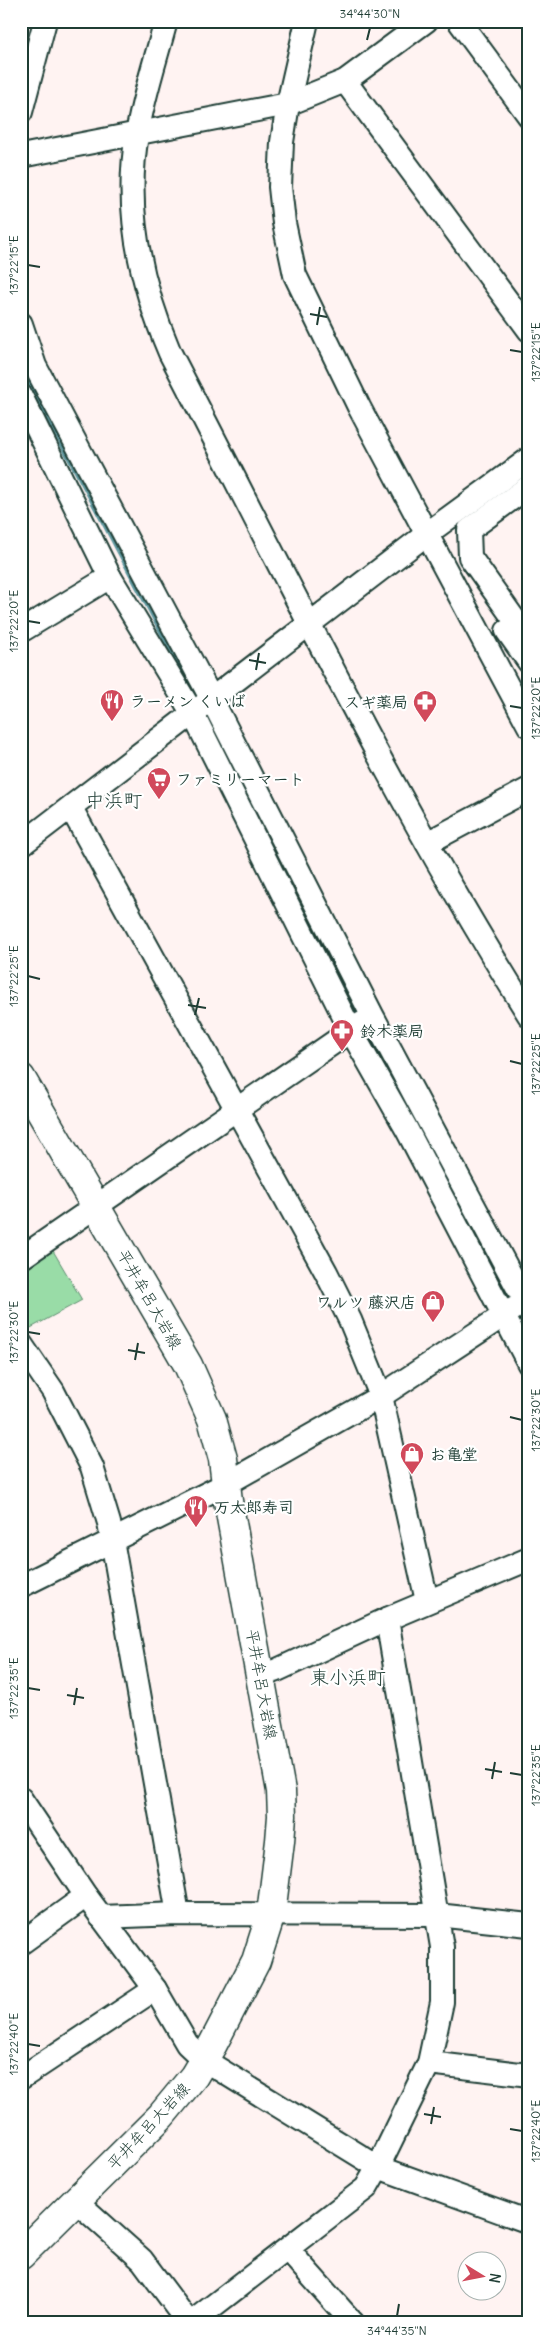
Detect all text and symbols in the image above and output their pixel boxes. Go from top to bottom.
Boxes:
text: 34°44'30"N [340,6,400,21]
text: 137°22'15"E [6,235,21,295]
text: 137°22'15"E [528,322,543,382]
text: 137°22'20"E [6,590,21,652]
text: 137°22'20"E [528,677,543,739]
restaurant icon: ラーメン くいば [99,688,125,722]
pharmacy icon: スギ薬局 [412,689,438,723]
place label: ラーメン くいば [130,691,246,711]
place label: スギ薬局 [344,692,408,712]
supermarket icon: ファミリーマート [146,766,172,800]
place label: ファミリーマート [176,769,305,789]
district label: 中浜町 [85,788,143,812]
text: 137°22'25"E [6,945,21,1007]
pharmacy icon: 鈴木薬局 [329,1018,355,1052]
place label: 鈴木薬局 [360,1021,424,1041]
text: 137°22'25"E [528,1033,543,1095]
street label: 平井牟呂大岩線 [113,1245,187,1353]
shop icon: ワルツ 藤沢店 [420,1289,446,1323]
place label: ワルツ 藤沢店 [316,1292,416,1312]
text: 137°22'30"E [6,1301,21,1363]
text: 137°22'30"E [528,1389,543,1451]
shop icon: お亀堂 [399,1441,425,1475]
place label: お亀堂 [430,1444,478,1464]
restaurant icon: 万太郎寿司 [183,1494,209,1528]
place label: 万太郎寿司 [214,1497,294,1517]
street label: 平井牟呂大岩線 [242,1627,282,1741]
text: 137°22'35"E [6,1657,21,1719]
district label: 東小浜町 [310,1665,386,1689]
text: 137°22'35"E [528,1744,543,1806]
text: 137°22'40"E [6,2013,21,2075]
street label: 平井牟呂大岩線 [102,2078,194,2174]
text: 137°22'40"E [528,2100,543,2162]
north arrow [458,2252,508,2302]
text: N [485,2272,505,2285]
text: 34°44'35"N [367,2323,427,2338]

